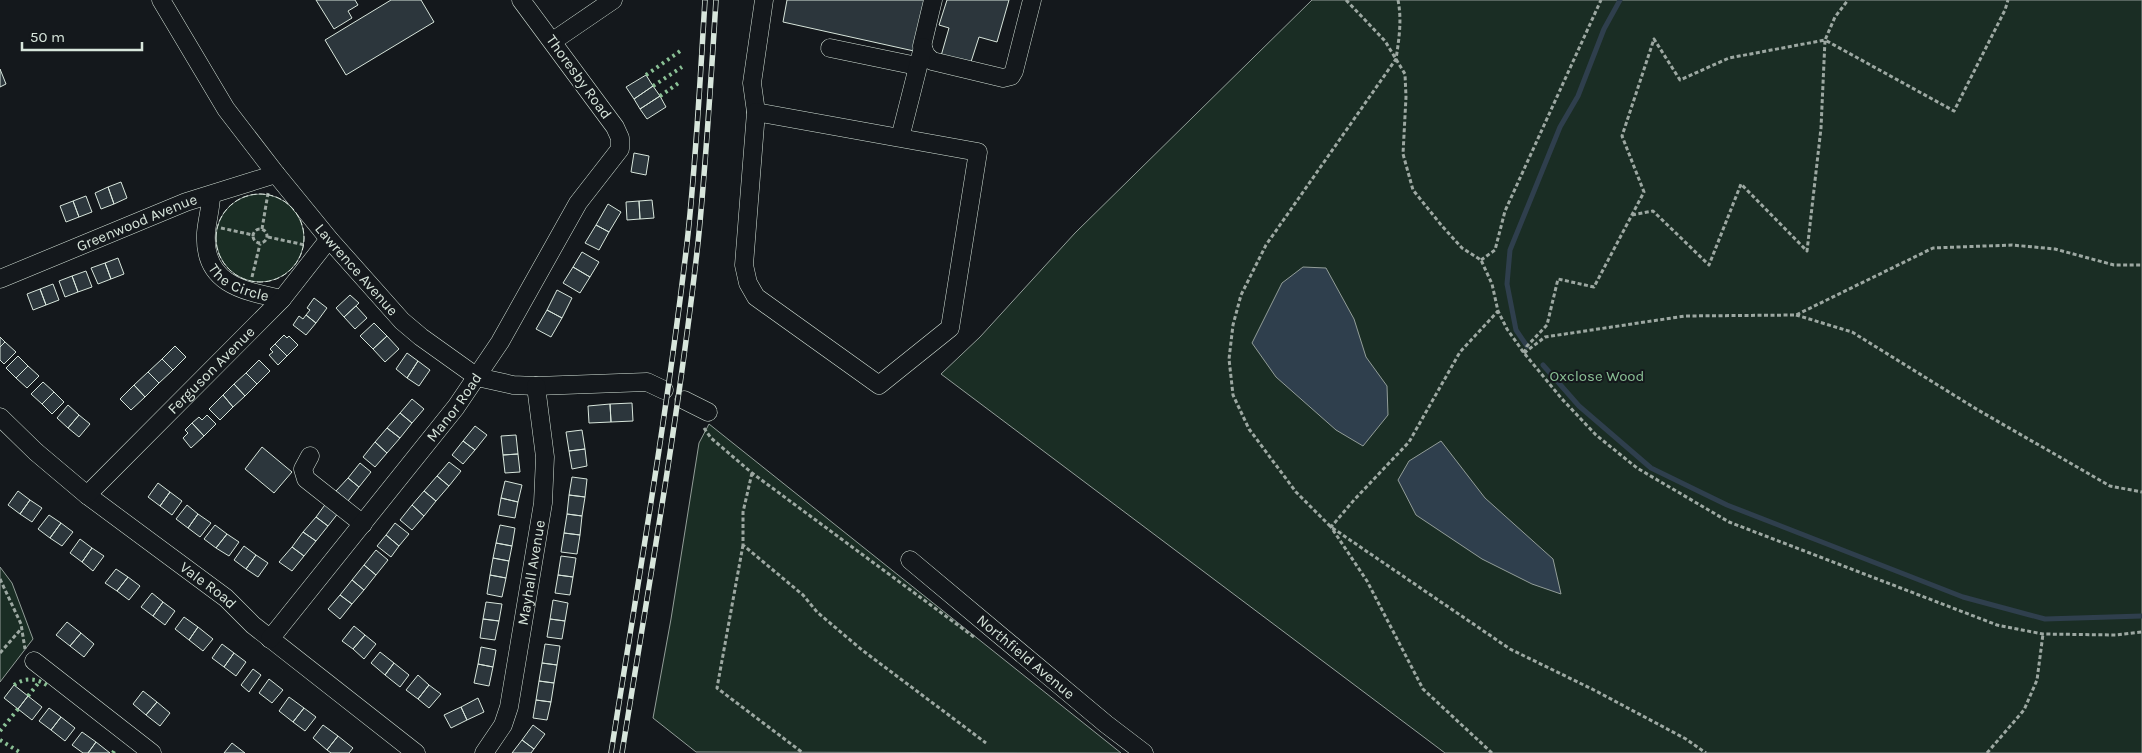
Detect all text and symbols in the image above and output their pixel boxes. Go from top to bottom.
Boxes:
scale bar [22,20,142,52]
text: 50 m [30,28,65,46]
street label: Thoresby Road [542,31,616,123]
street label: Greenwood Avenue [74,190,199,255]
street label: Lawrence Avenue [311,220,402,319]
street label: The Circle [204,261,271,305]
street label: Ferguson Avenue [164,323,258,418]
park label: Oxclose Wood [1550,367,1644,385]
street label: Manor Road [423,369,486,446]
street label: Mayhall Avenue [514,519,549,627]
street label: Vale Road [176,558,240,612]
street label: Northfield Avenue [973,611,1078,703]

